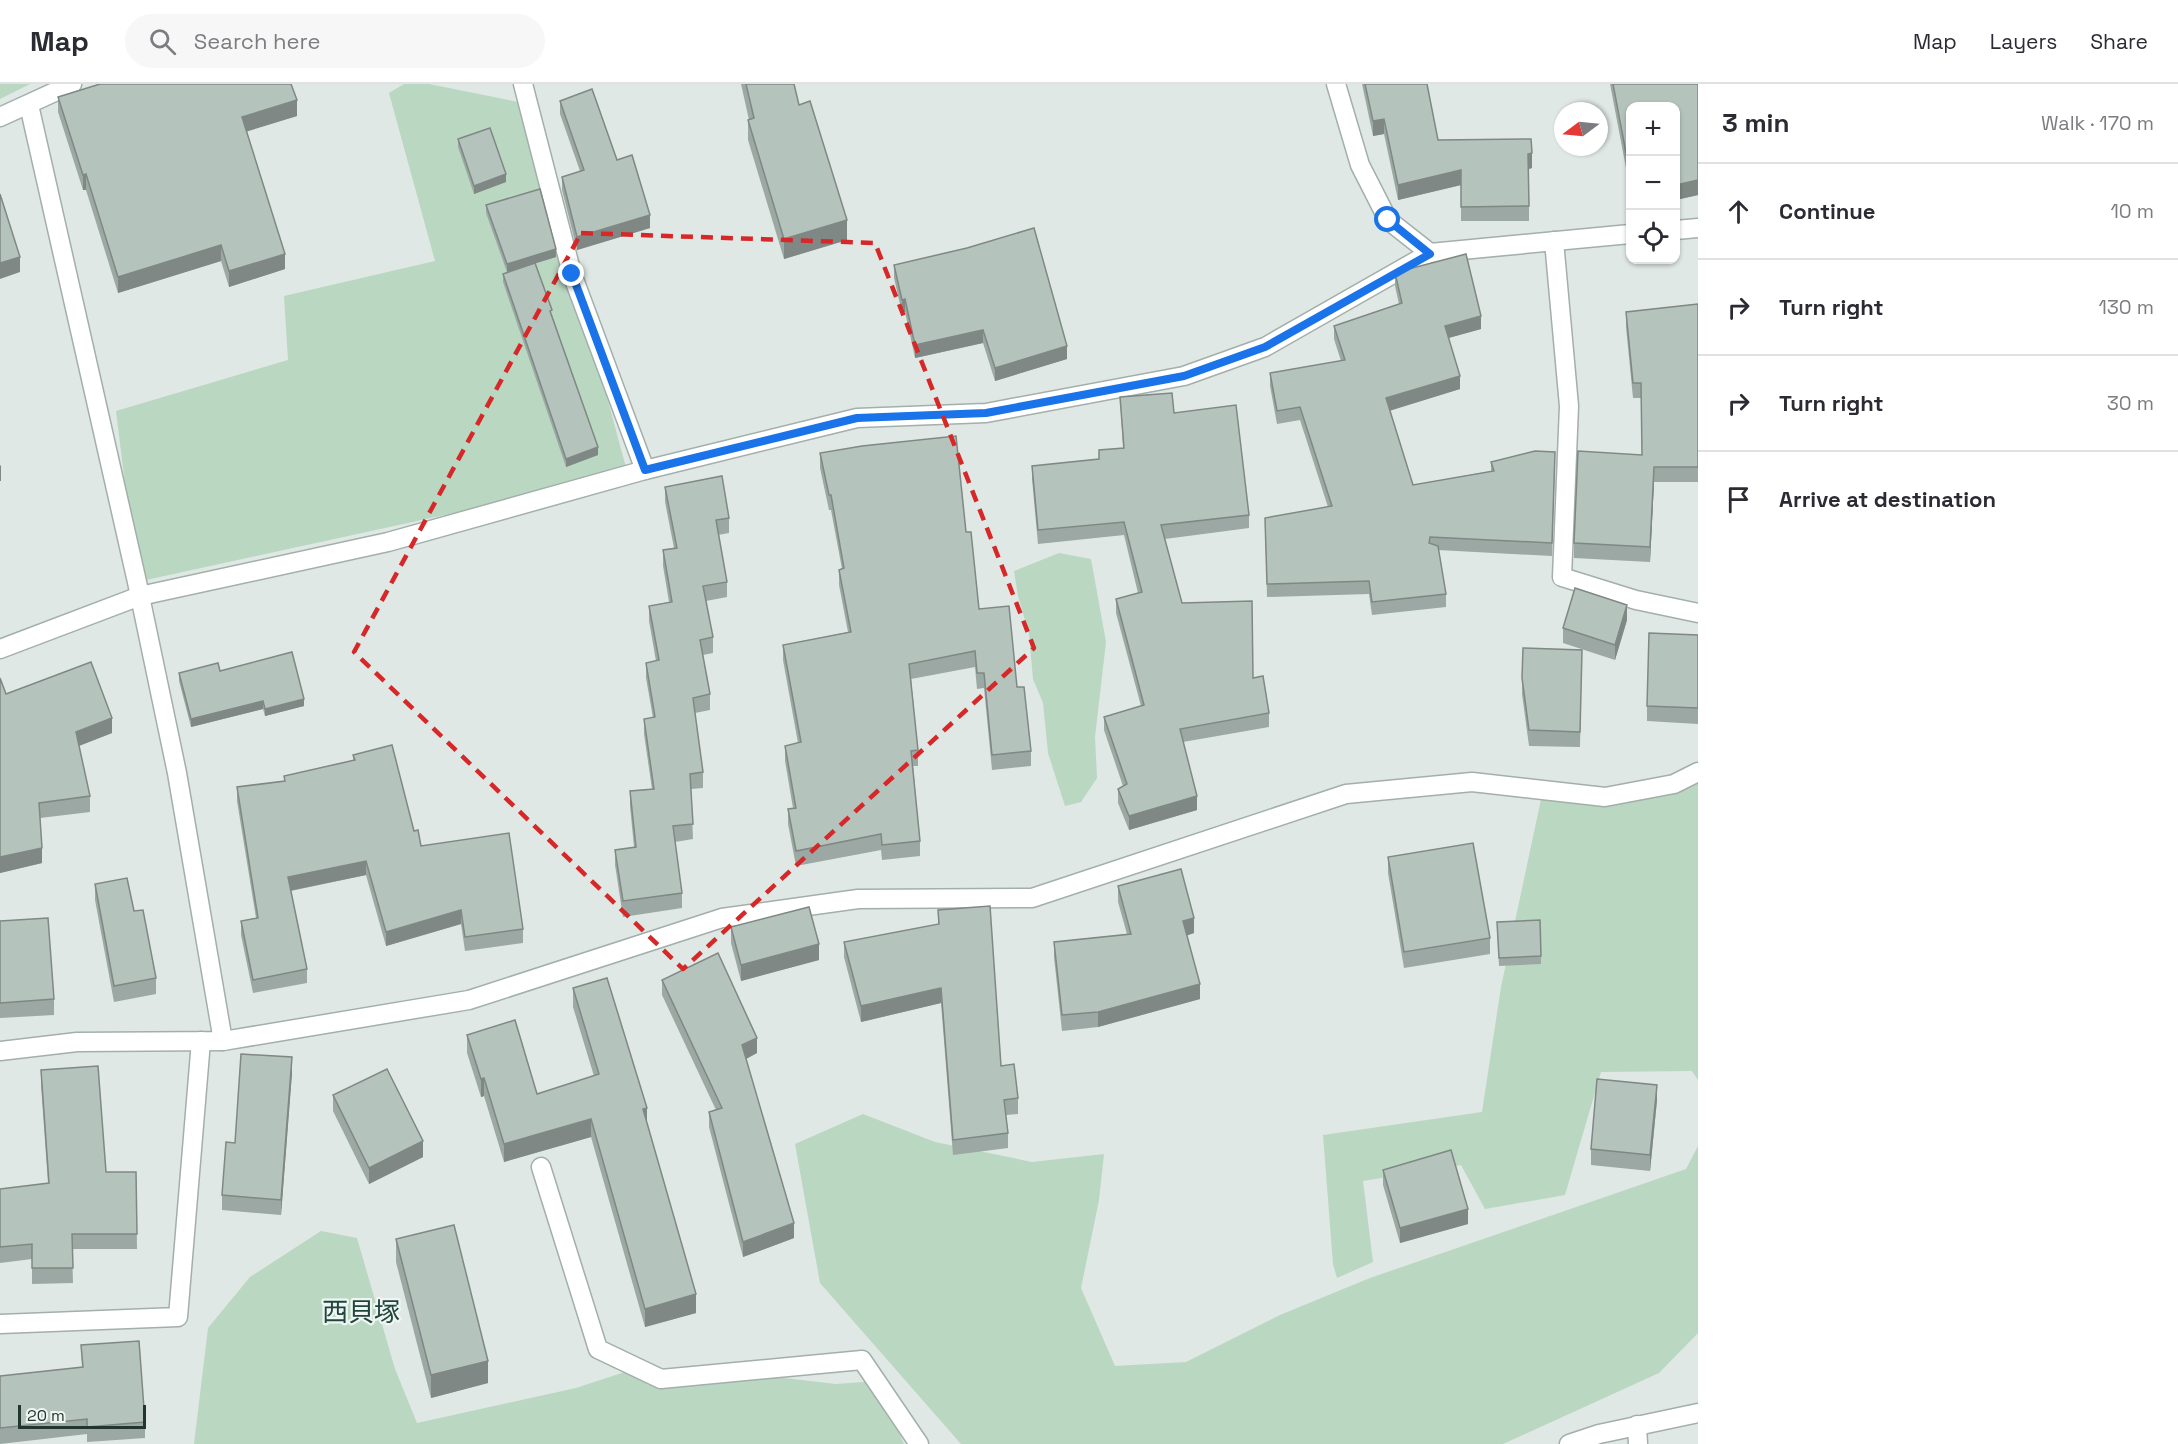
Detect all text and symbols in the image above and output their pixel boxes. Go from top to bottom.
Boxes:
search box [125,14,545,68]
text: Map [30,23,89,59]
icon: search [146,25,179,58]
text: Search here [194,27,321,55]
text: Map [1913,28,1957,55]
text: Layers [1990,28,2057,55]
text: Share [2090,28,2148,55]
north arrow [1554,102,1608,156]
map controls [1626,102,1680,264]
button: + [1626,102,1680,156]
text: 3 min [1722,106,1790,140]
text: Walk · 170 m [2041,110,2154,136]
button: − [1626,156,1680,210]
icon: ahead [1722,195,1755,228]
text: Continue [1779,197,1875,225]
text: 10 m [2110,198,2154,224]
route start [1374,206,1400,232]
button: locate [1626,210,1680,264]
route end [558,260,584,286]
icon: right [1722,291,1755,324]
text: Turn right [1779,293,1884,321]
text: 130 m [2098,294,2154,320]
icon: right [1722,387,1755,420]
text: Turn right [1779,389,1884,417]
text: 30 m [2107,390,2154,416]
icon: arrive [1722,483,1755,516]
text: Arrive at destination [1779,485,1996,513]
district label: 西貝塚 [322,1295,400,1329]
scale bar [18,1402,146,1430]
text: 20 m [27,1405,65,1426]

